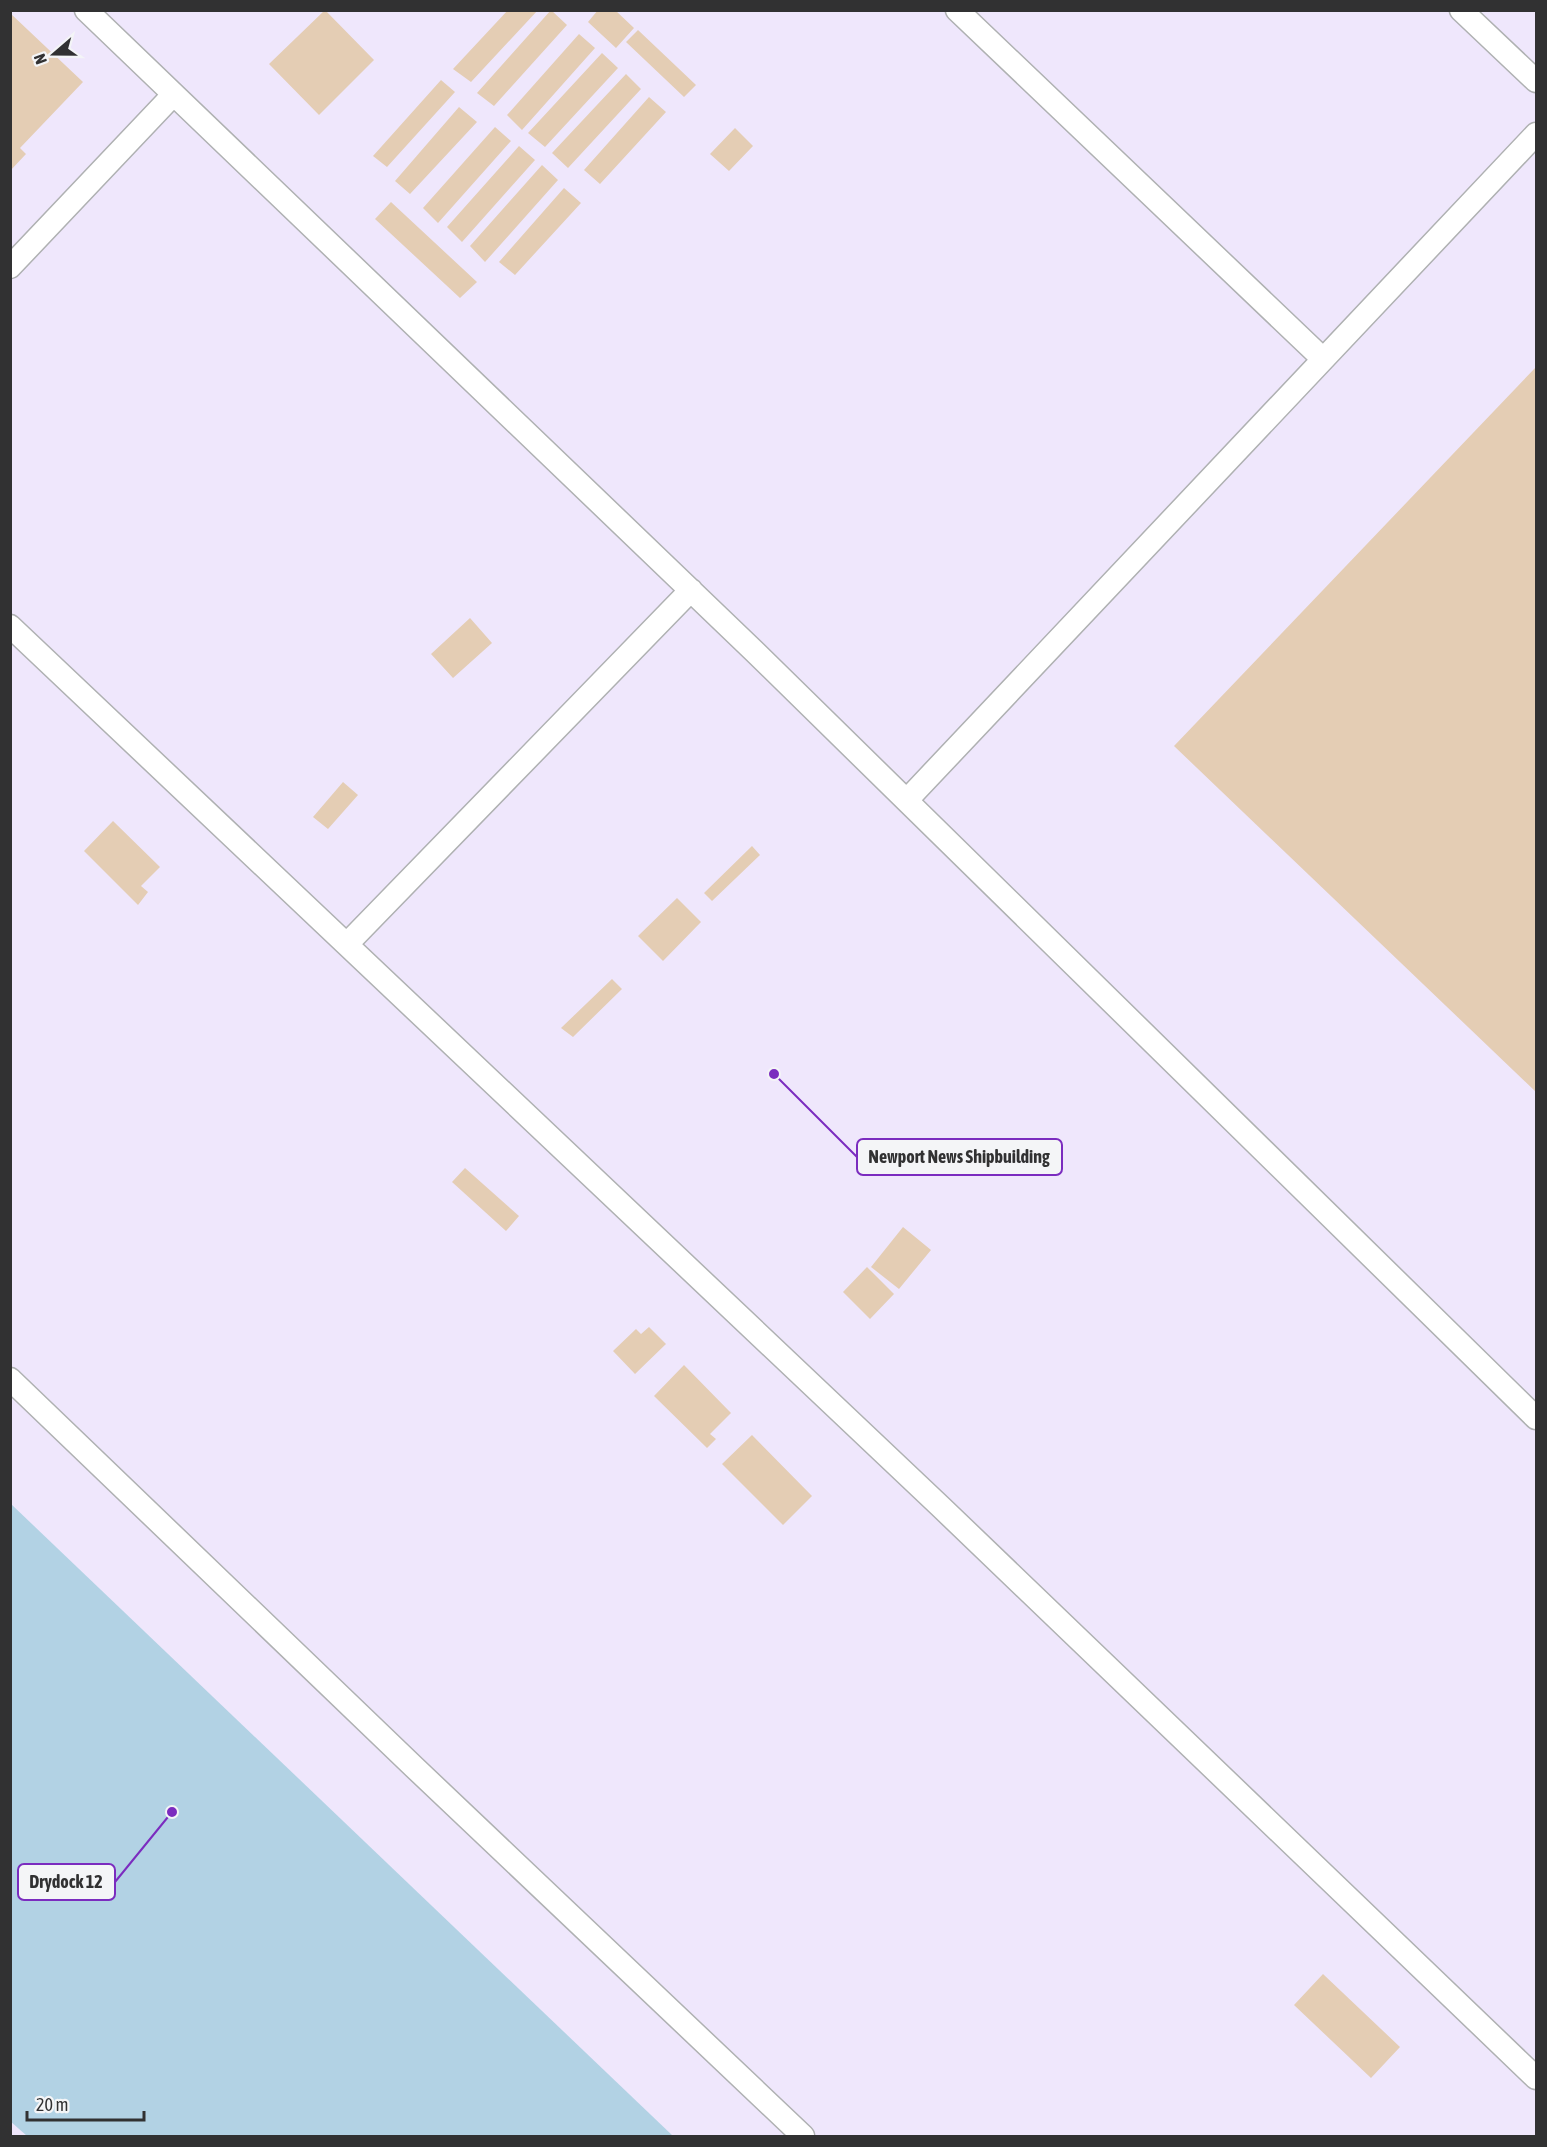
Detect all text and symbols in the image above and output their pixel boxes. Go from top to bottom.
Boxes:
north arrow [24,24,84,84]
text: N [30,52,50,67]
callout: Newport News Shipbuilding [857,1139,1062,1175]
text: Newport News Shipbuilding [868,1146,1050,1167]
callout: Drydock 12 [18,1864,115,1900]
text: Drydock 12 [29,1871,103,1892]
scale bar [27,2084,144,2122]
text: 20 m [36,2094,68,2115]

